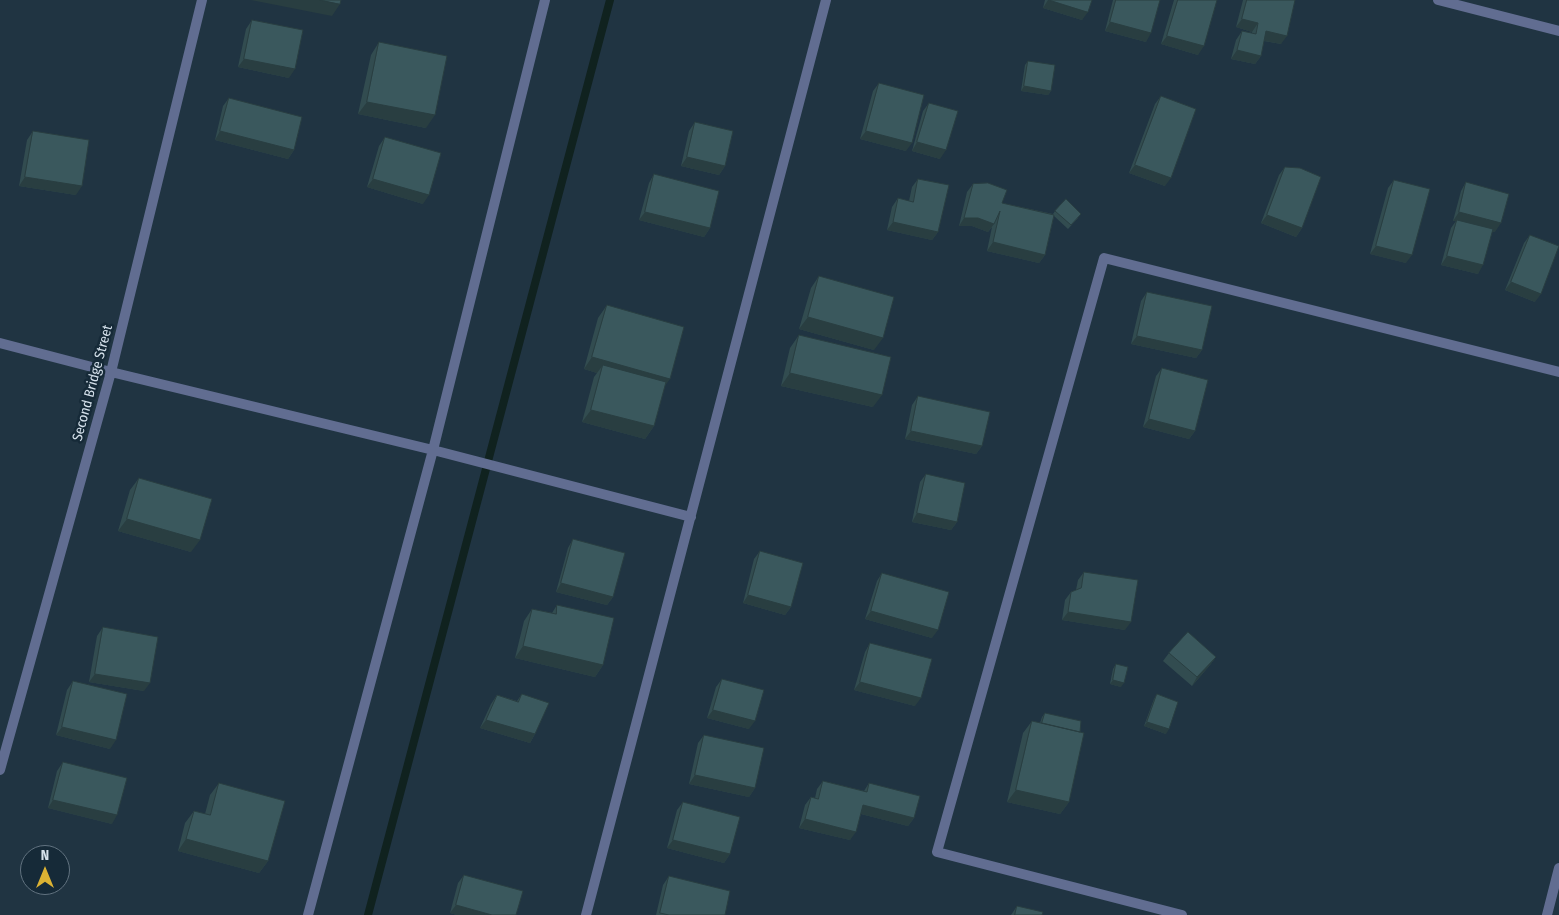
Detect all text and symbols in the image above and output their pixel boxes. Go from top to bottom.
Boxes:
street label: Second Bridge Street [69,323,117,443]
north arrow [20,845,70,895]
text: N [41,847,49,864]

